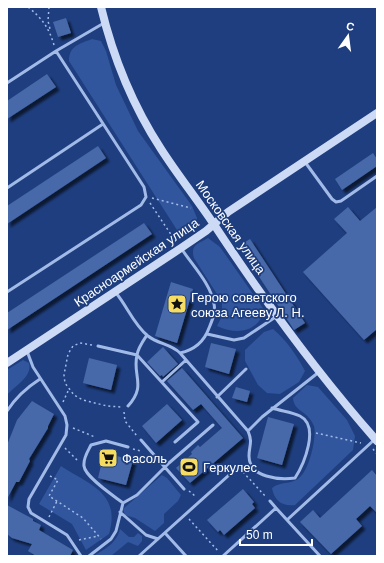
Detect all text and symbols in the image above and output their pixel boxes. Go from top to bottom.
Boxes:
north arrow [328,16,368,56]
text: С [345,20,356,33]
street label: Московская улица [193,178,269,278]
street label: Красноармейская улица [71,215,202,310]
place label: Герою советского союза Агееву Л. Н. [191,290,305,320]
place icon: Герою советского союза Агееву Л. Н. [166,293,188,315]
supermarket icon: Фасоль [97,447,119,469]
place label: Фасоль [122,451,167,466]
sports icon: Геркулес [178,456,200,478]
place label: Геркулес [203,460,257,475]
scale bar [240,521,312,547]
text: 50 m [246,528,273,542]

